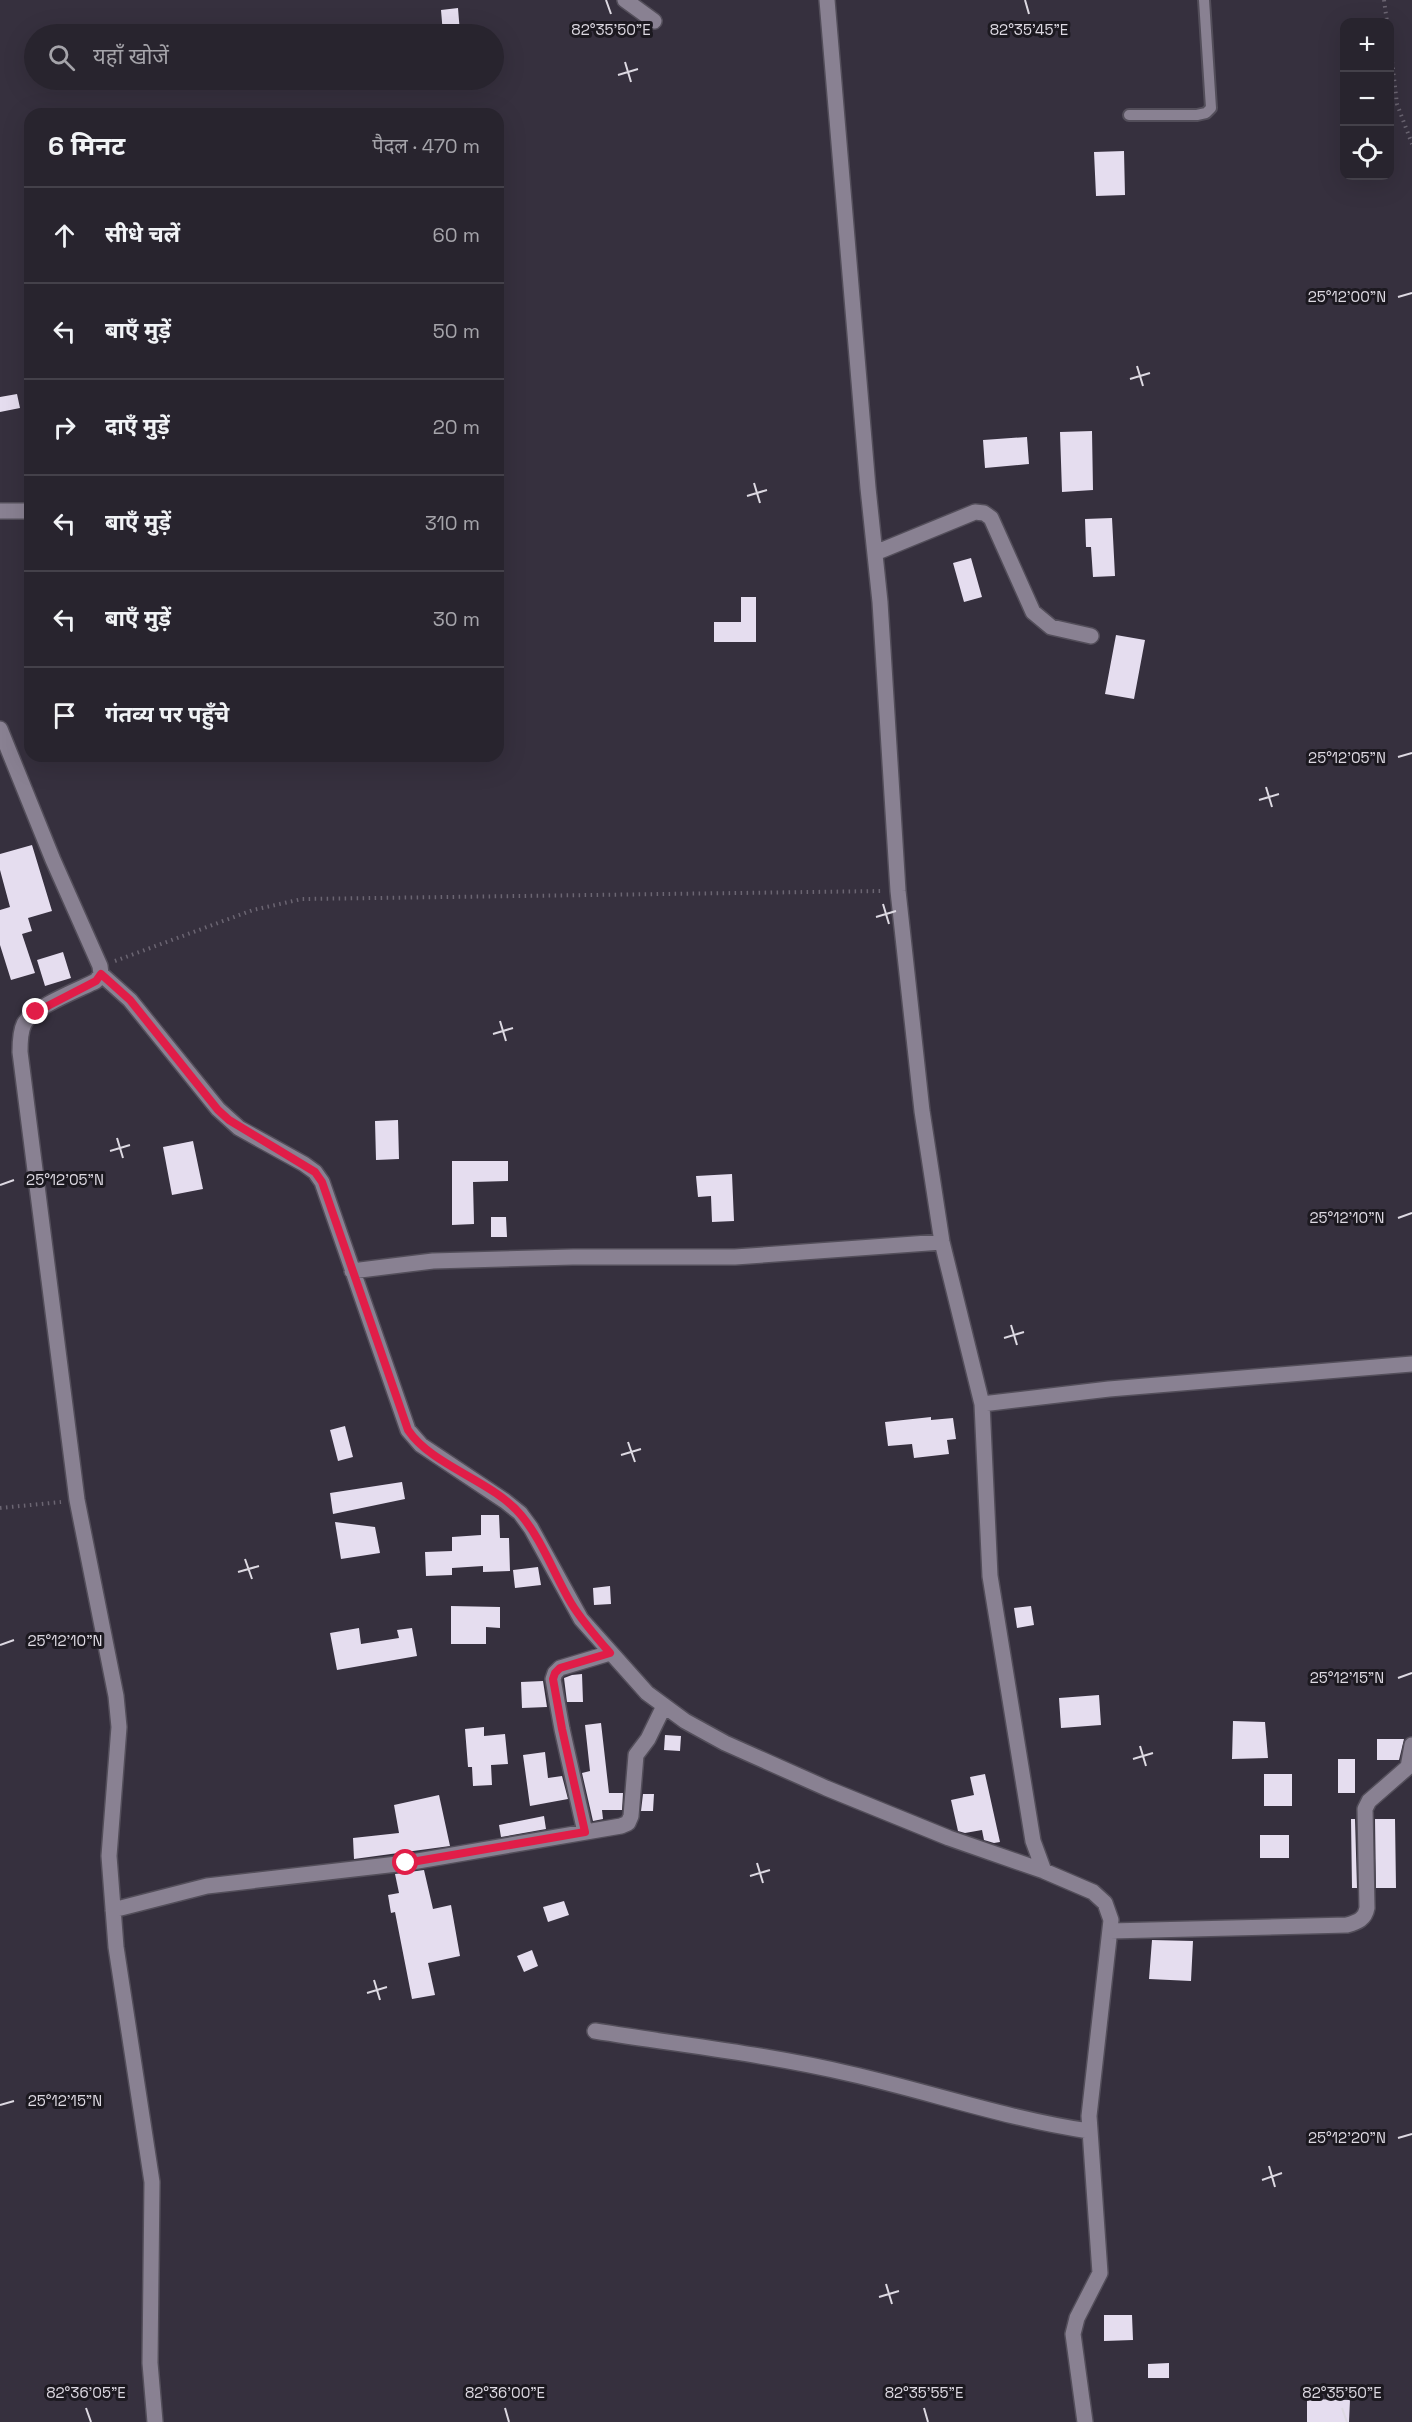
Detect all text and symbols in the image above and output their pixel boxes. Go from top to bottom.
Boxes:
map controls [1340,18,1394,180]
button: + [1340,18,1394,72]
text: 82°35'50"E [571,20,651,39]
text: 82°35'45"E [990,20,1068,39]
search box [24,24,504,90]
icon: search [45,41,78,74]
text: यहाँ खोजें [93,42,169,70]
button: − [1340,72,1394,126]
button: locate [1340,126,1394,180]
text: 6 मिनट [48,129,125,163]
text: पैदल · 470 m [372,133,480,159]
icon: ahead [48,219,81,252]
text: सीधे चलें [105,220,180,248]
text: 60 m [433,222,480,248]
text: 25°12'00"N [1308,287,1386,306]
icon: left [48,315,81,348]
text: बाएँ मुड़ें [105,316,171,344]
text: 50 m [433,318,480,344]
icon: right [48,411,81,444]
text: दाएँ मुड़ें [105,412,170,440]
text: 20 m [433,414,480,440]
icon: left [48,507,81,540]
text: बाएँ मुड़ें [105,508,171,536]
text: 310 m [425,510,480,536]
icon: left [48,603,81,636]
text: बाएँ मुड़ें [105,604,171,632]
text: 30 m [433,606,480,632]
icon: arrive [48,699,81,732]
text: गंतव्य पर पहुँचे [105,700,229,728]
text: 25°12'05"N [1308,748,1386,767]
route end [22,998,48,1024]
text: 25°12'05"N [26,1170,104,1189]
text: 25°12'10"N [1309,1208,1385,1227]
text: 25°12'10"N [27,1631,103,1650]
text: 25°12'15"N [1310,1668,1384,1687]
route start [392,1849,418,1875]
text: 25°12'15"N [28,2091,102,2110]
text: 25°12'20"N [1308,2128,1386,2147]
text: 82°36'05"E [46,2383,126,2402]
text: 82°36'00"E [465,2383,545,2402]
text: 82°35'55"E [885,2383,963,2402]
text: 82°35'50"E [1302,2383,1382,2402]

